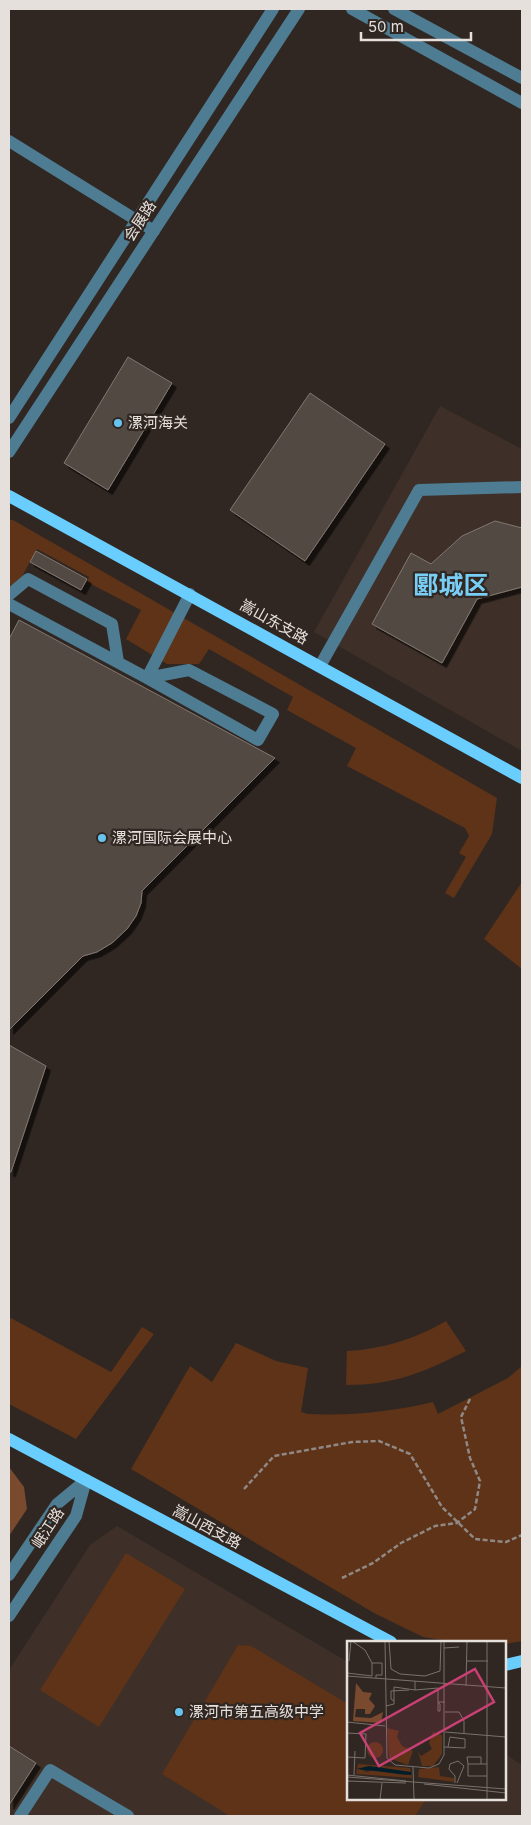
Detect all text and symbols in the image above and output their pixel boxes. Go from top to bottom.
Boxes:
scale bar [361,10,471,42]
text: 50 m [368,17,404,36]
street label: 会展路 [119,197,160,245]
place label: 漯河海关 [128,413,188,432]
marker: 漯河海关 [112,417,124,429]
district label: 郾城区 [413,570,489,600]
street label: 嵩山东支路 [237,595,312,648]
place label: 漯河国际会展中心 [112,828,232,847]
marker: 漯河国际会展中心 [96,832,108,844]
street label: 嵩山西支路 [170,1501,245,1553]
street label: 岷江路 [27,1504,68,1552]
inset map [347,1641,506,1800]
place label: 漯河市第五高级中学 [189,1702,324,1721]
marker: 漯河市第五高级中学 [173,1706,185,1718]

